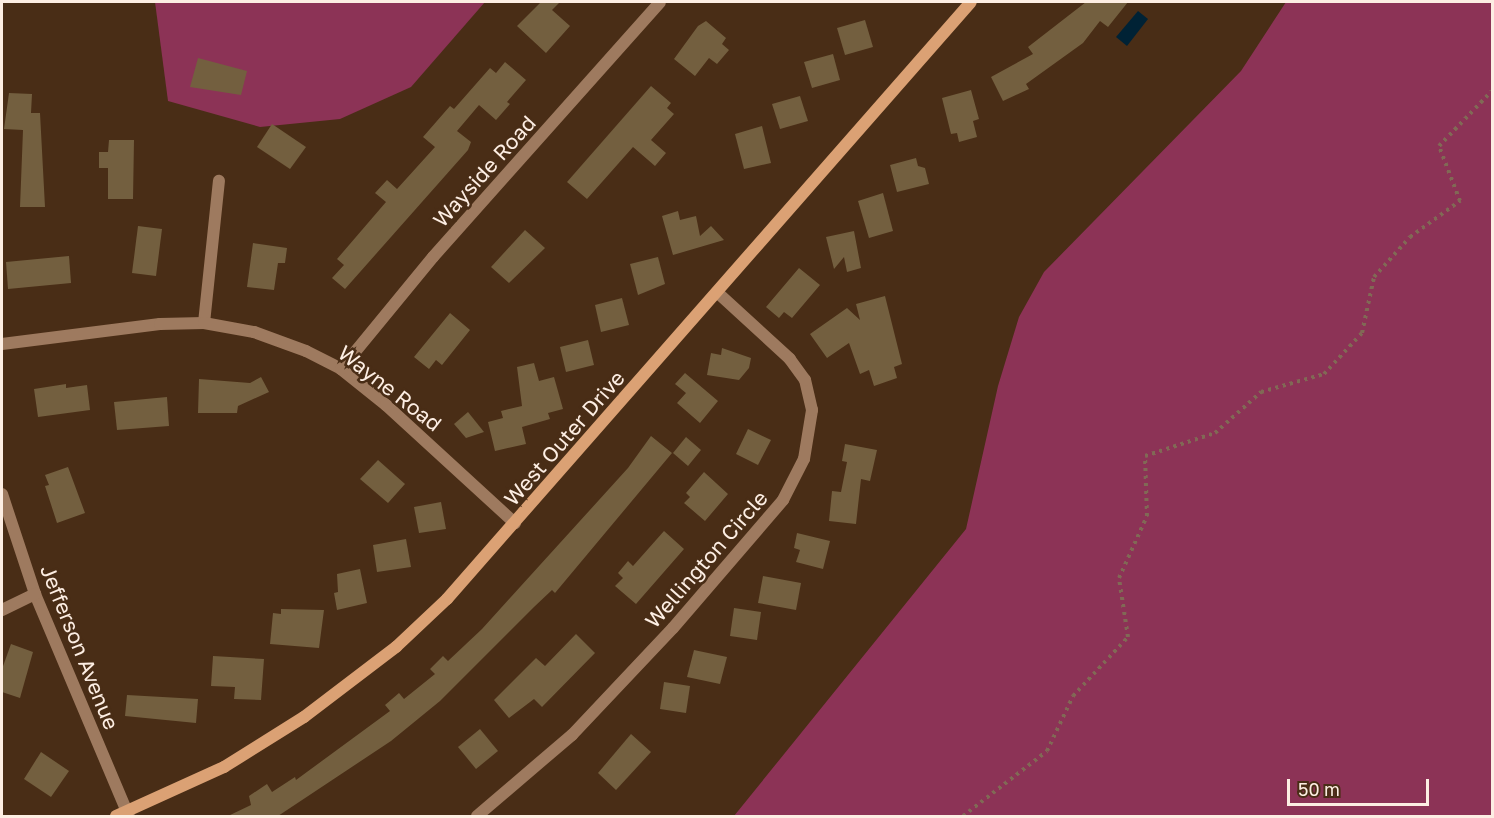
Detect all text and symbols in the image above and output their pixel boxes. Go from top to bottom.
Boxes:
street label: Wayside Road [427,110,541,232]
street label: Wayne Road [333,340,447,436]
street label: West Outer Drive [499,365,629,511]
street label: Wellington Circle [640,485,772,633]
street label: Jefferson Avenue [35,561,125,733]
scale bar [1290,767,1432,805]
text: 50 m [1298,778,1340,800]

